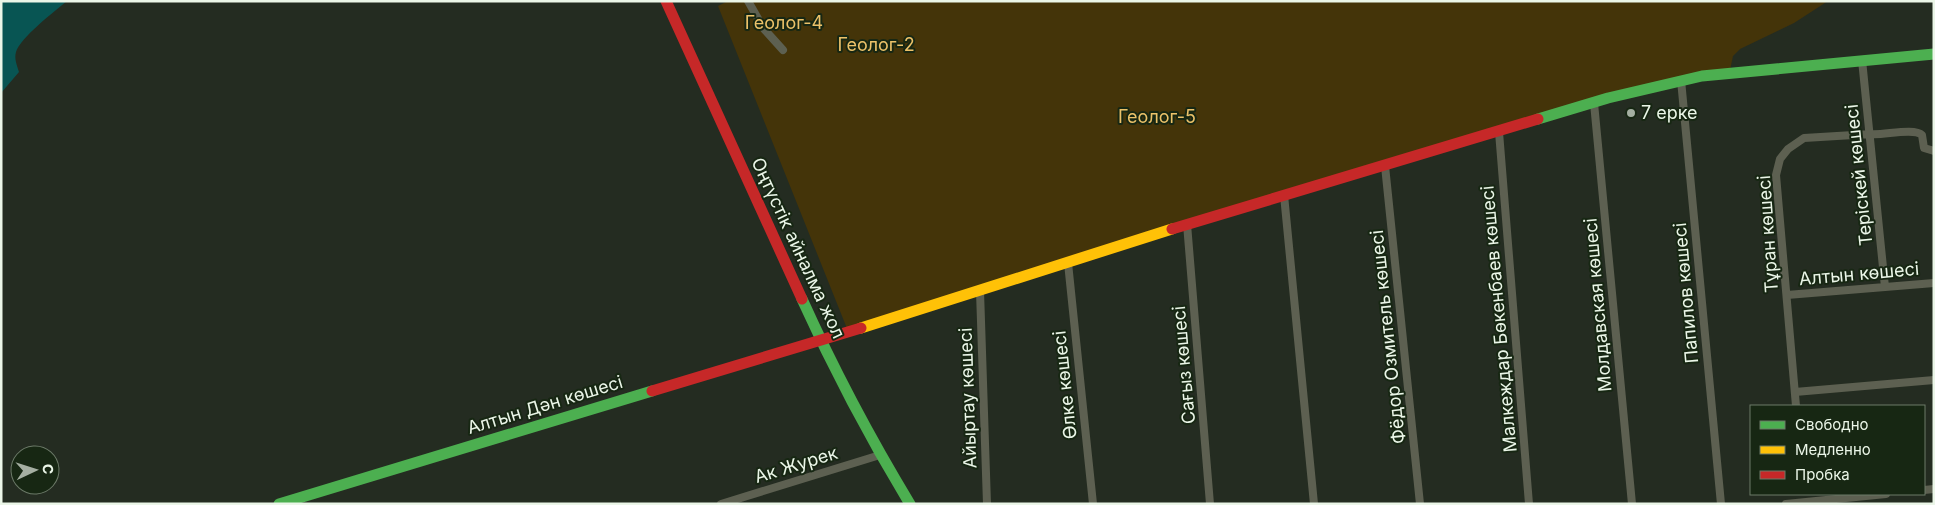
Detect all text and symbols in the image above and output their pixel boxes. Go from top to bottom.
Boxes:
park label: Геолог-4 [745,12,823,33]
park label: Геолог-2 [837,34,915,55]
place label: 7 ерке [1641,102,1698,123]
street label: Теріскей көшесі [1841,103,1876,247]
park label: Геолог-5 [1118,106,1196,127]
marker: 7 ерке [1625,107,1637,119]
street label: Оңтүстік айналма жол [747,154,850,341]
street label: Тұран көшесі [1753,175,1782,293]
street label: Малкеждар Бөкенбаев көшесі [1476,185,1521,453]
street label: Молдавская көшесі [1579,217,1616,393]
street label: Папилов көшесі [1669,222,1702,364]
street label: Фёдор Озмитель көшесі [1366,229,1409,445]
street label: Алтын көшесі [1798,258,1920,289]
street label: Сағыз көшесі [1168,305,1199,425]
street label: Айыртау көшесі [955,327,980,469]
street label: Өлке көшесі [1048,330,1081,440]
street label: Алтын Дән көшесі [465,371,625,438]
legend [1750,405,1925,495]
text: Свободно [1795,415,1869,434]
text: Медленно [1795,440,1871,459]
street label: Ак Журек [752,442,840,487]
north arrow [10,445,60,495]
text: С [40,463,57,475]
text: Пробка [1795,465,1850,484]

